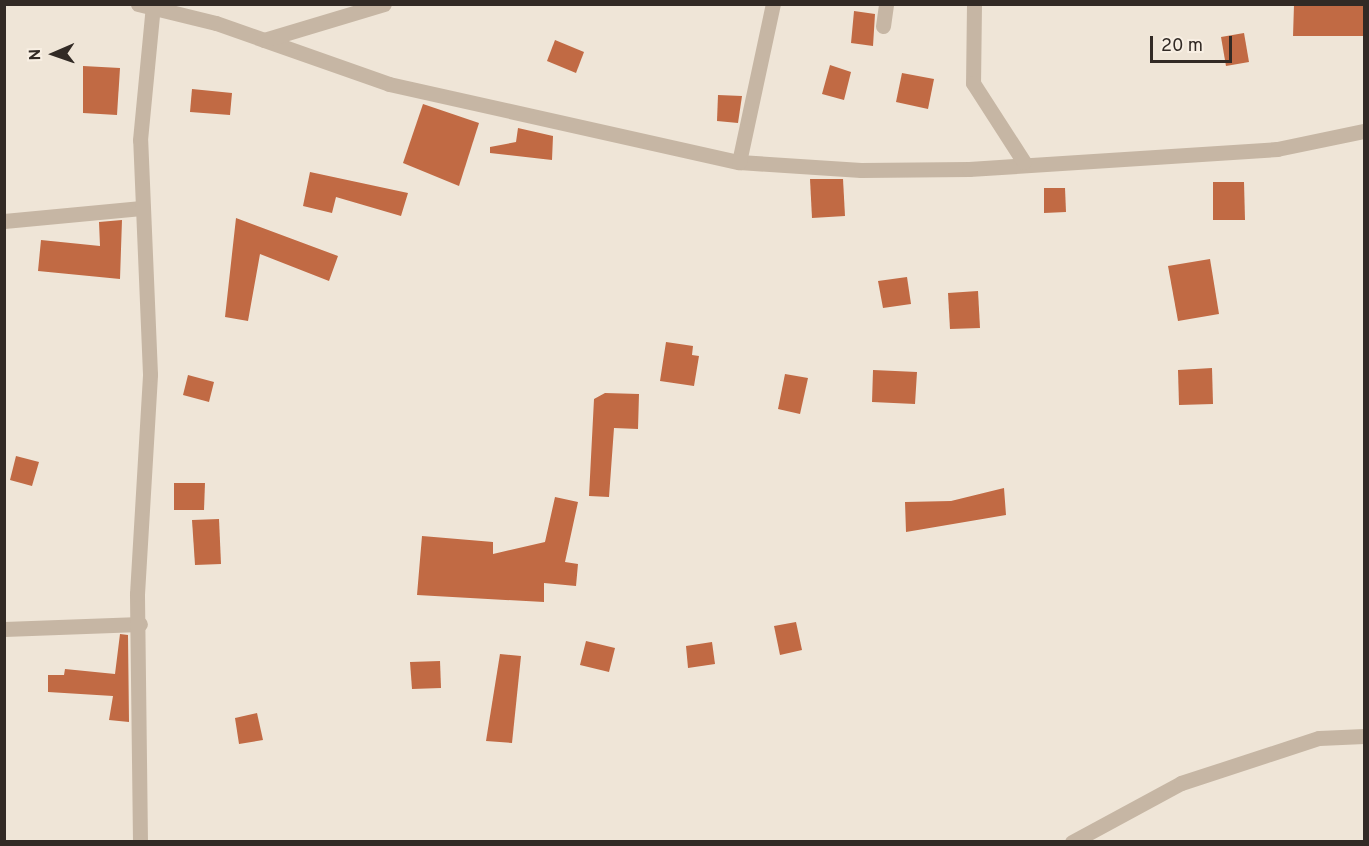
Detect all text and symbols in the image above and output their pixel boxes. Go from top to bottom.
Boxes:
north arrow [24,24,84,84]
scale bar [1153,24,1236,62]
text: 20 m [1161,35,1203,58]
text: N [26,49,46,61]

